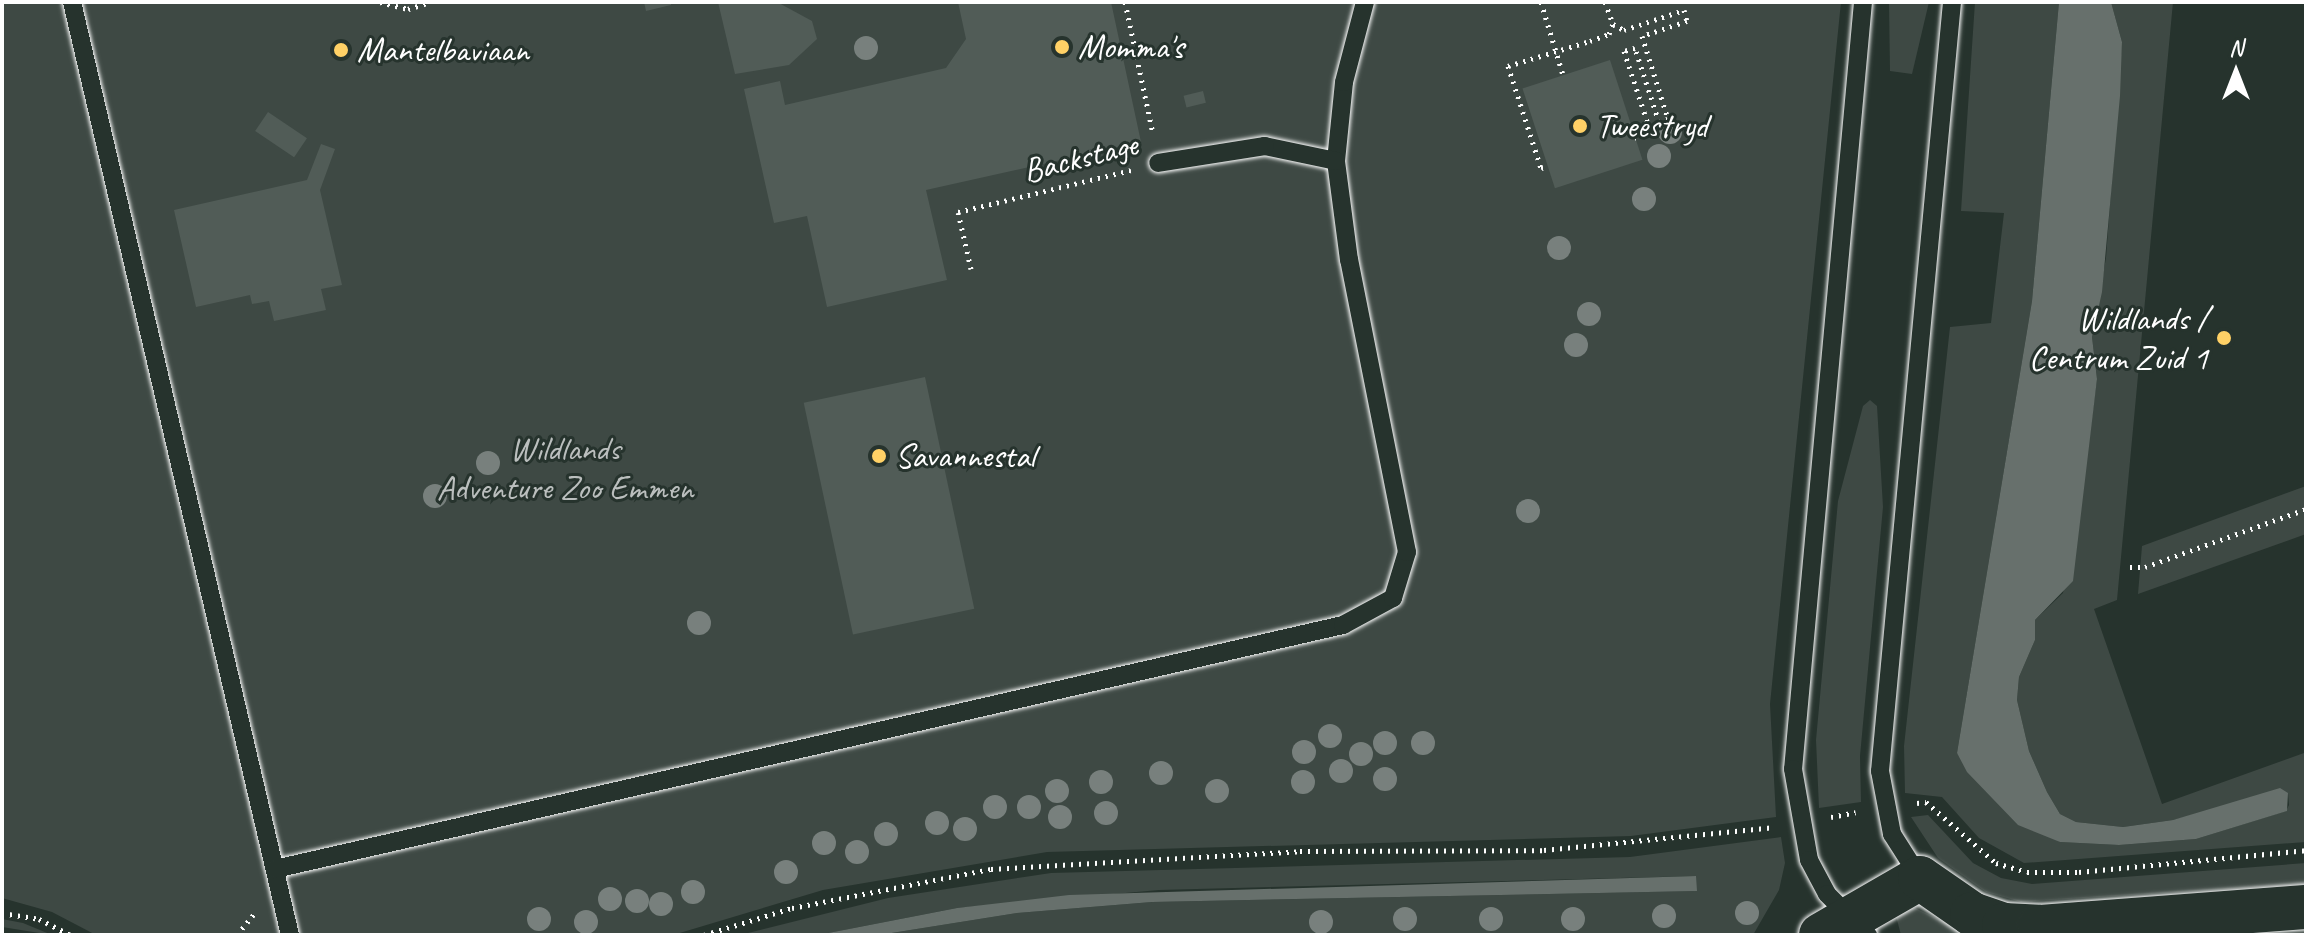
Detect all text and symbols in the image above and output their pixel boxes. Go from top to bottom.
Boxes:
place label: Momma's [1078,27,1184,67]
place label: Mantelbaviaan [357,30,529,70]
north arrow [2196,32,2276,112]
text: N [2229,34,2243,62]
marker: Momma's [1053,38,1071,56]
marker: Mantelbaviaan [332,41,350,59]
place label: Tweestryd [1596,106,1708,146]
marker: Tweestryd [1571,117,1589,135]
street label: Backstage [1018,123,1142,191]
place label: Wildlands / Centrum Zuid 1 [2030,298,2208,378]
marker: Wildlands / Centrum Zuid 1 [2215,329,2233,347]
park label: Wildlands Adventure Zoo Emmen [437,428,693,508]
place label: Savannestal [895,436,1035,476]
marker: Savannestal [870,447,888,465]

